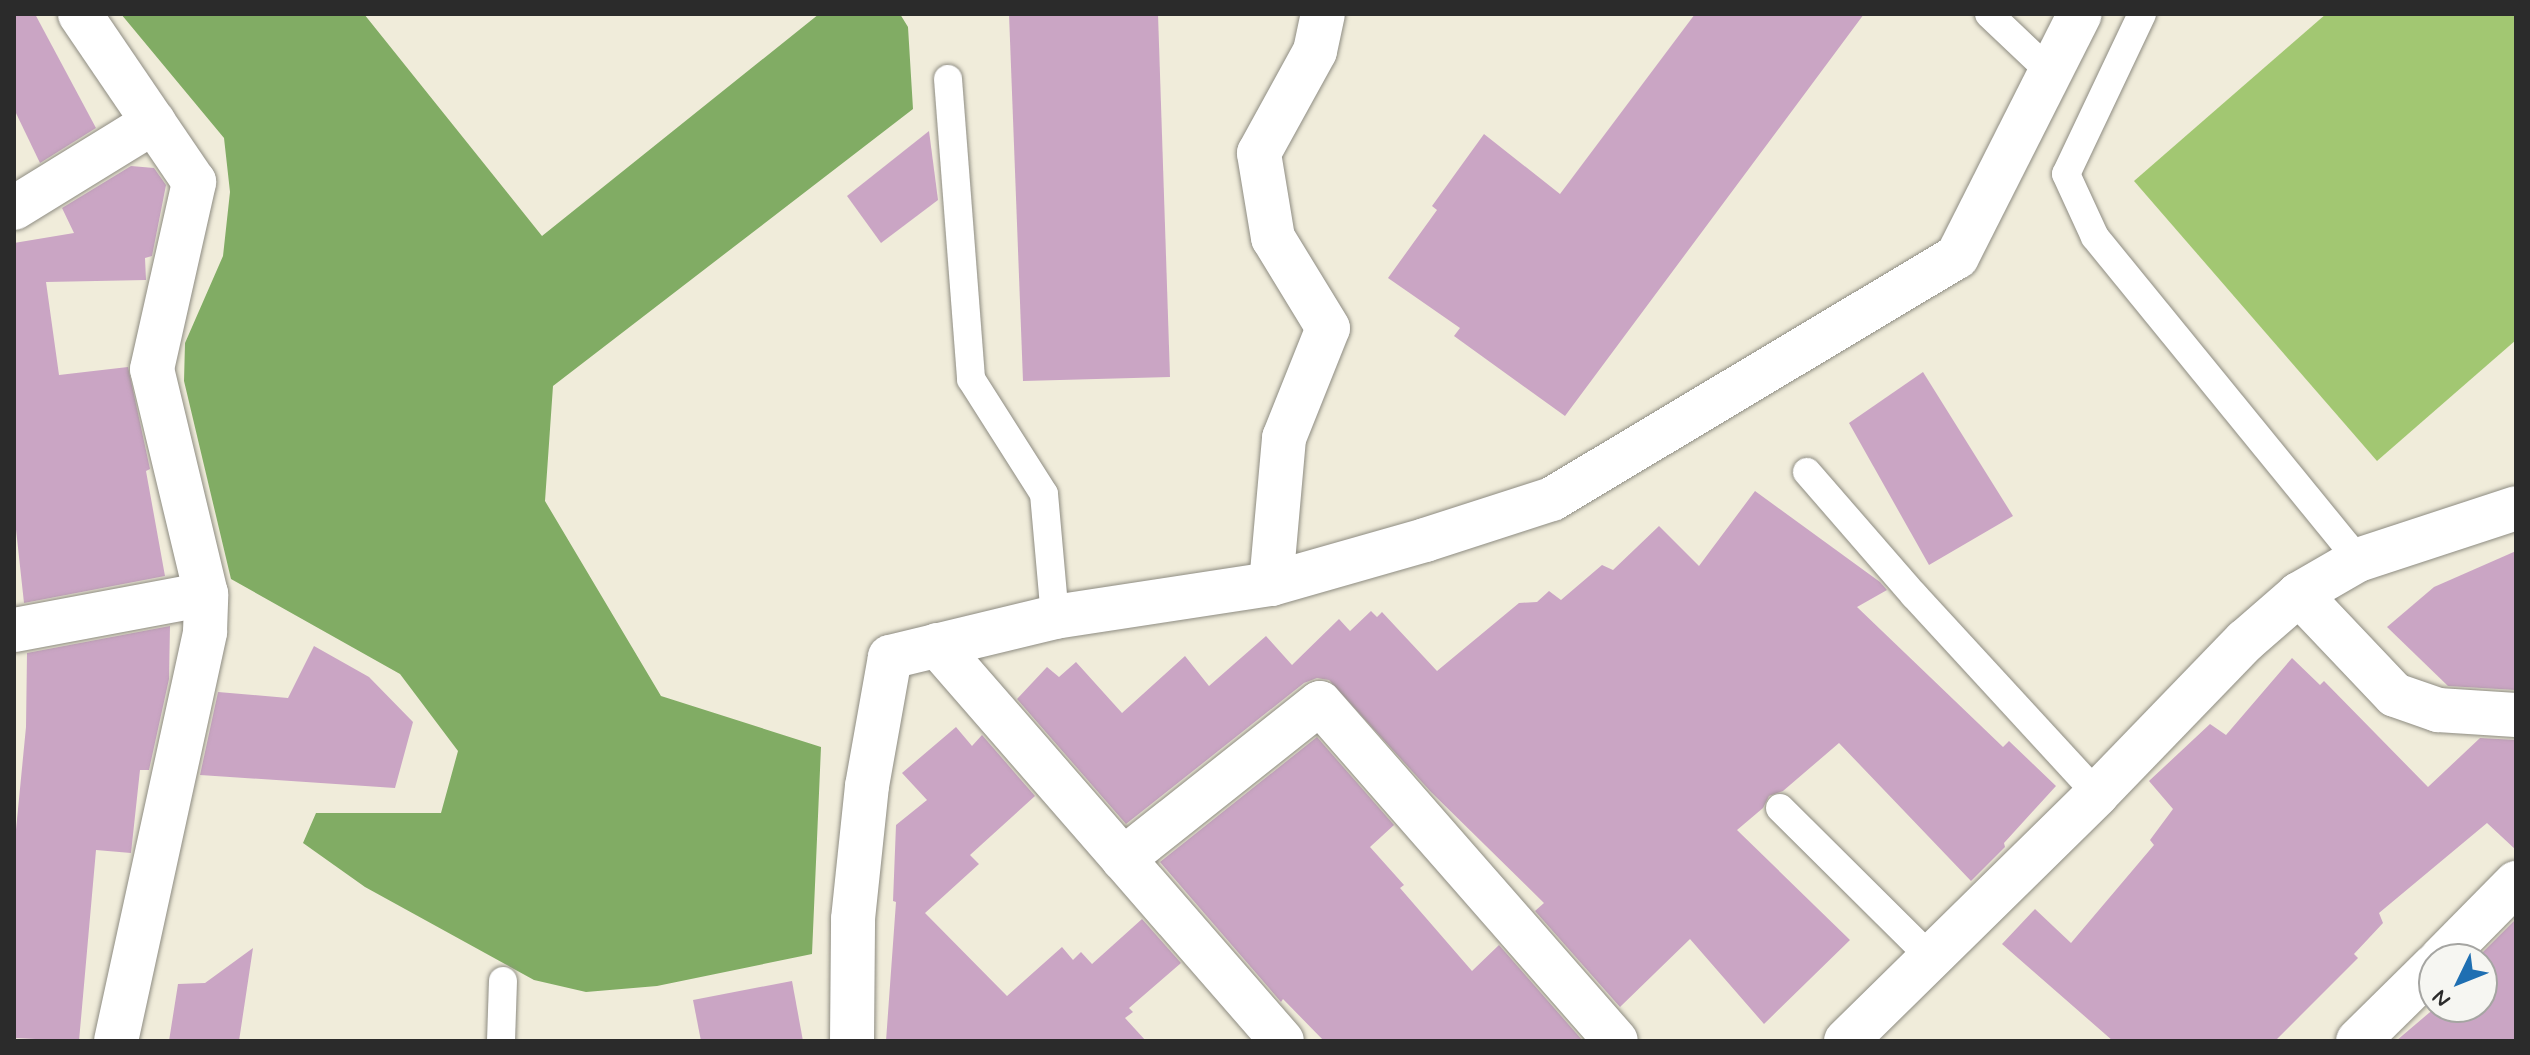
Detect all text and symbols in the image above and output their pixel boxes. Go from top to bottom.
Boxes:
north arrow [2418,943,2498,1023]
text: N [2427,983,2457,1013]

